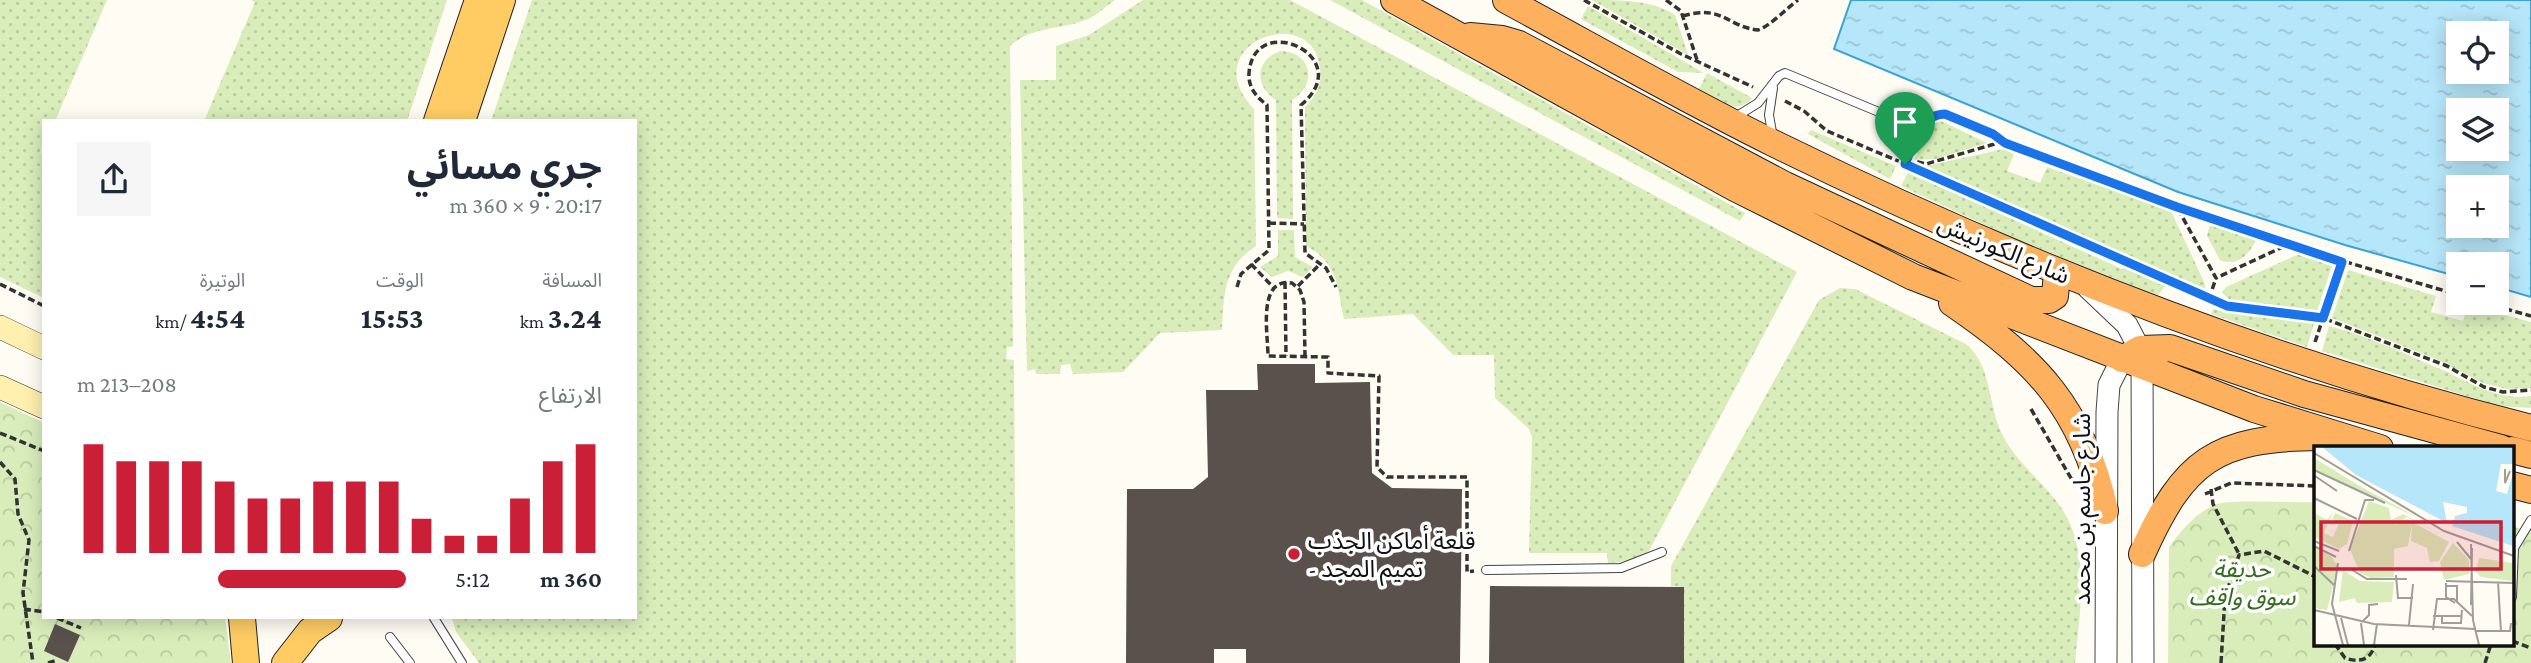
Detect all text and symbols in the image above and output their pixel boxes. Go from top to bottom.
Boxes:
map controls [2446,21,2509,315]
button: locate [2446,21,2509,84]
pin [1875,92,1935,164]
button: layers [2446,98,2509,161]
icon: arrive [1886,103,1924,141]
button: share [77,142,151,216]
text: جري مسائي [407,145,602,187]
button: + [2446,175,2509,238]
text: 20:17 · 9 × 360 m [450,192,602,218]
street label: شارع الكورنيش [1932,209,2074,293]
button: − [2446,252,2509,315]
text: الوتيرة [200,270,245,291]
text: الوقت [376,270,424,291]
text: المسافة [542,270,602,291]
text: 4:54 [190,301,245,334]
text: 15:53 [361,301,424,334]
text: 3.24 [548,301,602,334]
text: /km [155,311,190,332]
text: km [520,311,548,332]
text: 208–213 m [77,371,177,397]
text: الارتفاع [539,382,602,408]
street label: شارع جاسم بن محمد [2068,413,2099,605]
inset map [2314,446,2514,646]
place label: قلعة أماكن الجذب - تميم المجد [1308,524,1476,586]
marker: قلعة أماكن الجذب - تميم المجد [1286,546,1302,562]
park label: حديقة سوق واقف [2189,555,2296,611]
text: 5:12 [455,566,490,592]
text: 360 m [540,566,602,592]

